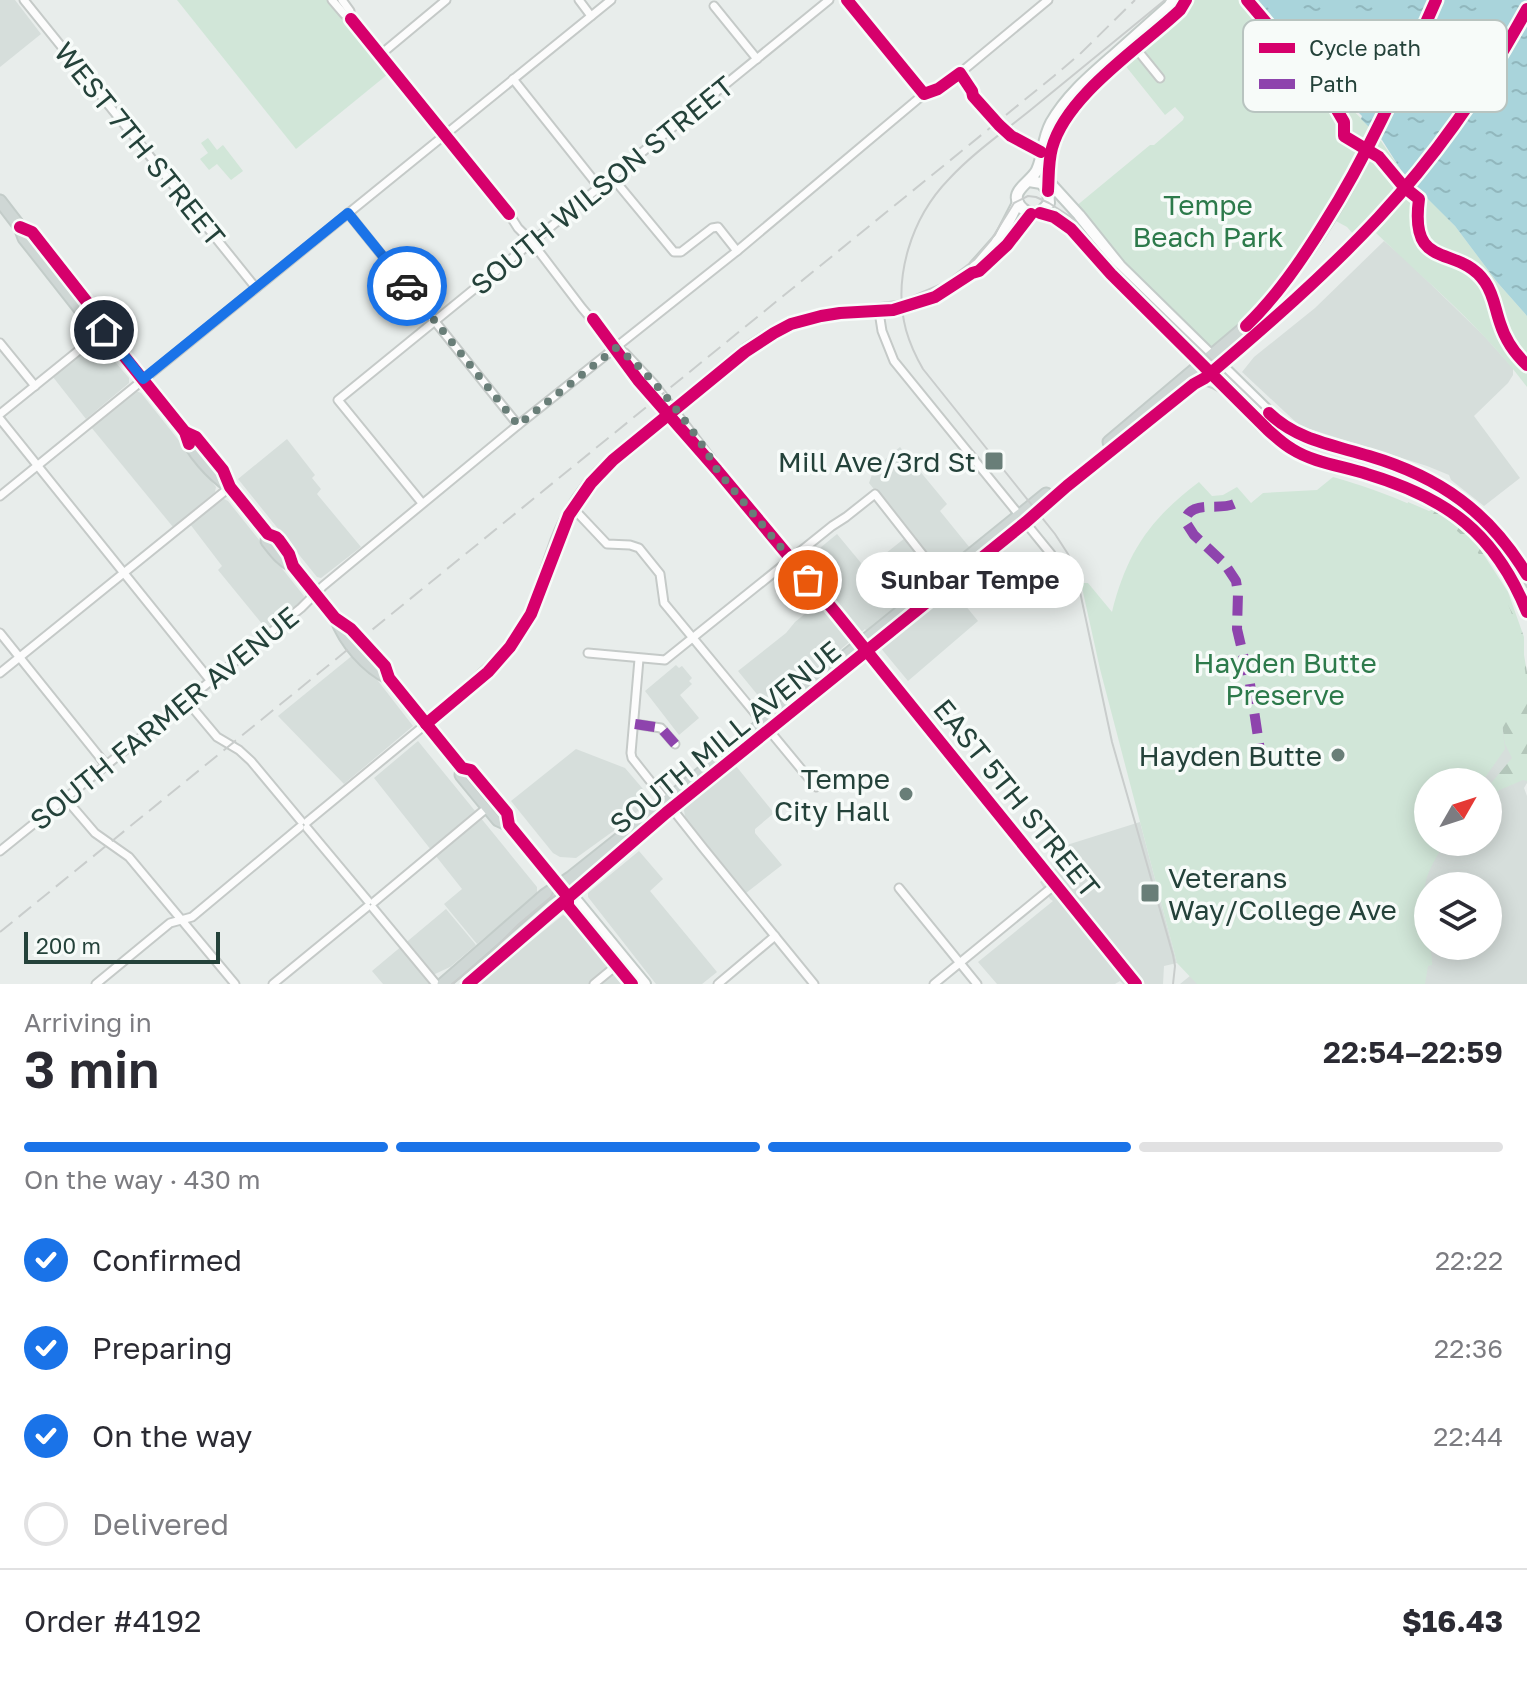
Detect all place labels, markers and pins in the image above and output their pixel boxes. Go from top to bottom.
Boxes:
pin [70,296,138,364]
place label: Mill Ave/3rd St [778,445,976,478]
marker: Mill Ave/3rd St [983,450,1005,472]
pin [774,546,842,614]
callout: Sunbar Tempe [856,552,1084,608]
place label: Hayden Butte [1139,739,1322,772]
marker: Hayden Butte [1329,746,1347,764]
place label: Tempe City Hall [774,762,890,827]
marker: Tempe City Hall [897,785,915,803]
place label: Veterans Way/College Ave [1168,861,1397,926]
marker: Veterans Way/College Ave [1139,882,1161,904]

